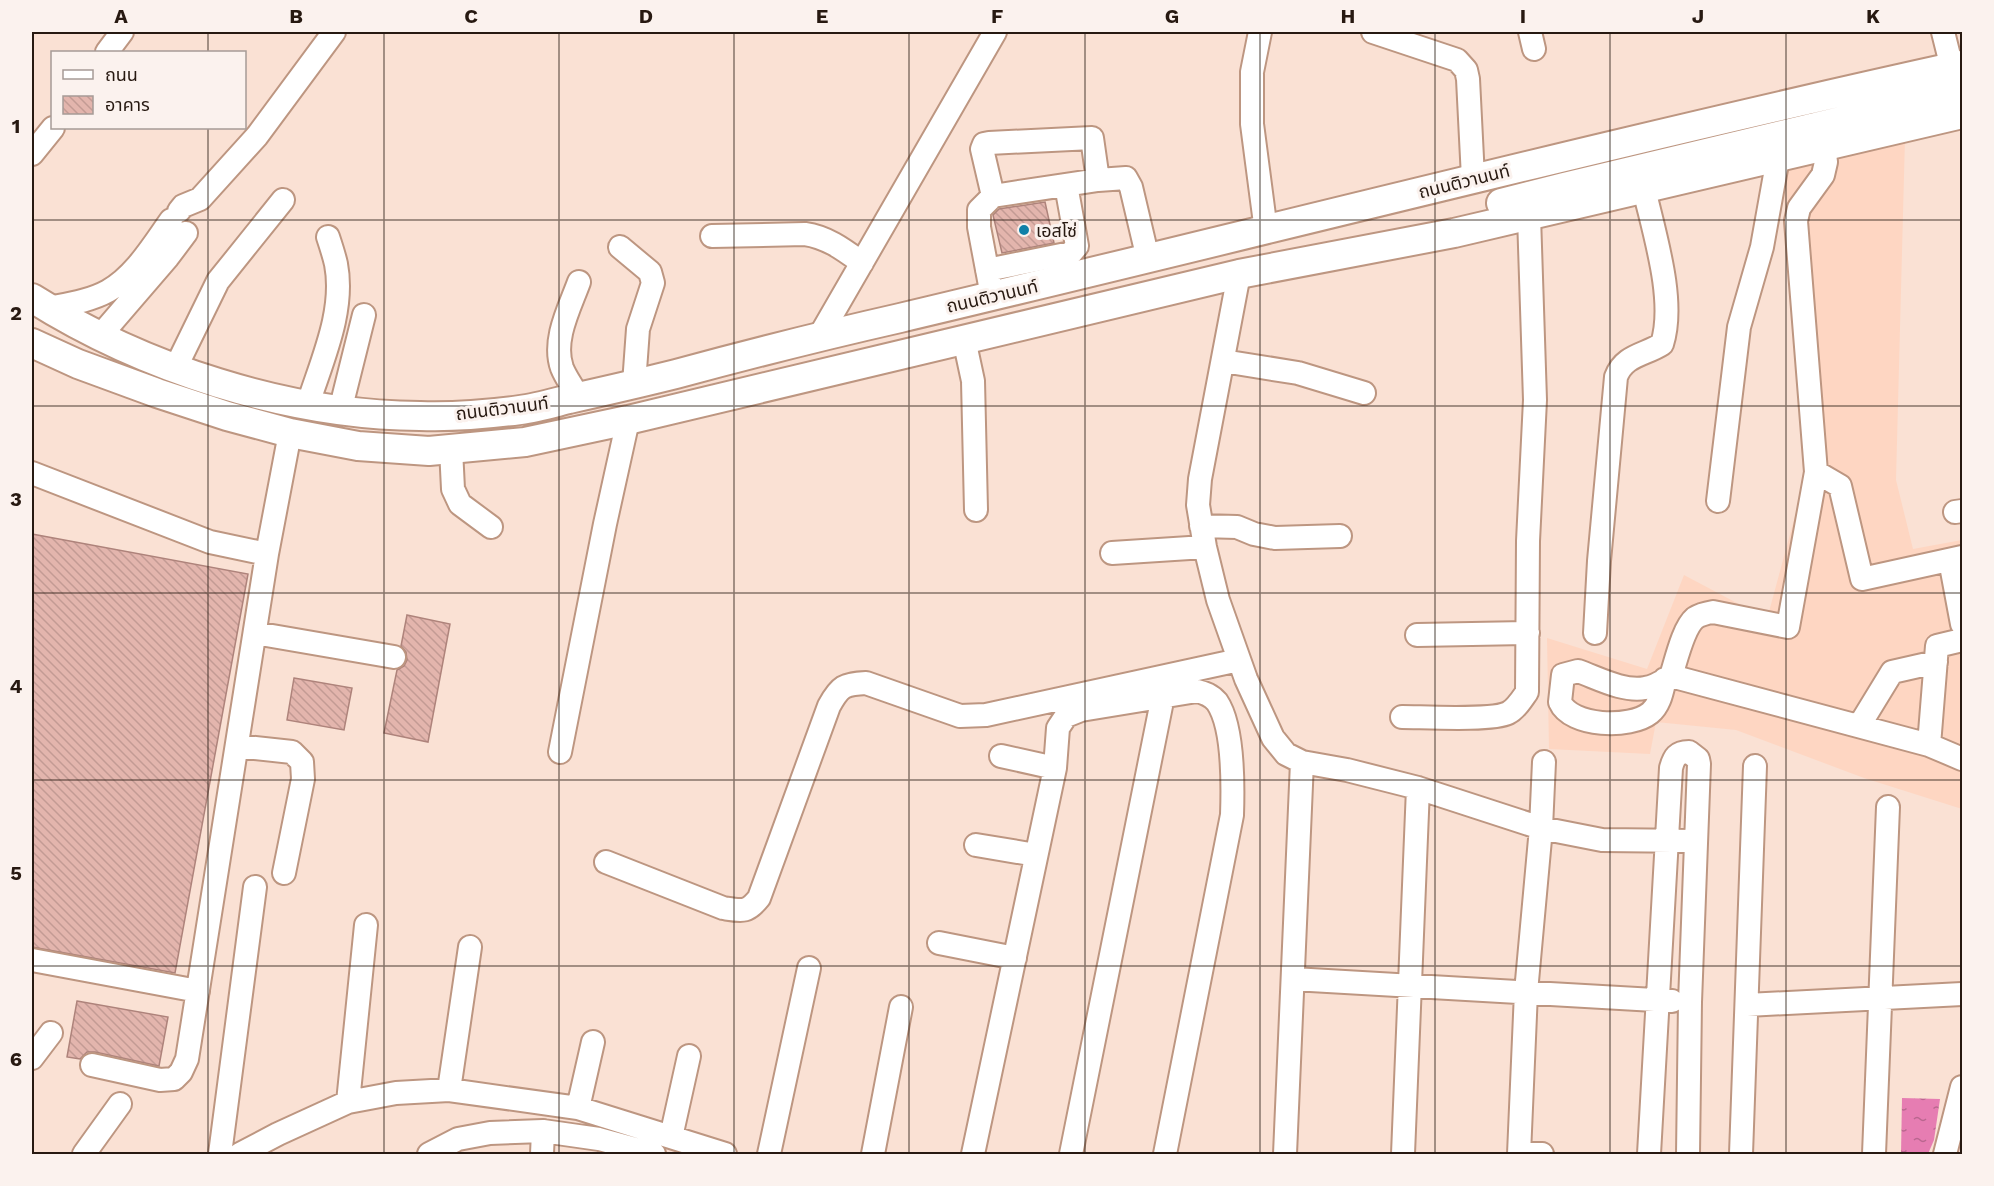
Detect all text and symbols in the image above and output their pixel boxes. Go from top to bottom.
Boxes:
text: A [114,4,128,28]
text: B [289,4,303,28]
text: C [464,4,478,28]
text: D [639,4,653,28]
text: E [816,4,828,28]
text: F [991,4,1003,28]
text: G [1165,4,1179,28]
text: H [1341,4,1355,28]
text: I [1520,4,1526,28]
text: J [1692,4,1704,28]
text: K [1866,4,1880,28]
legend [51,51,246,129]
text: ถนน [105,64,138,85]
text: อาคาร [105,94,150,115]
text: 1 [12,114,20,138]
street label: ถนนติวานนท์ [1416,159,1512,203]
place label: เอสโซ่ [1036,220,1077,241]
marker: เอสโซ่ [1017,223,1031,237]
street label: ถนนติวานนท์ [944,275,1040,317]
text: 2 [10,301,22,325]
street label: ถนนติวานนท์ [454,392,550,424]
text: 3 [10,487,22,511]
text: 4 [10,674,23,698]
text: 5 [10,861,22,885]
text: 6 [10,1047,22,1071]

